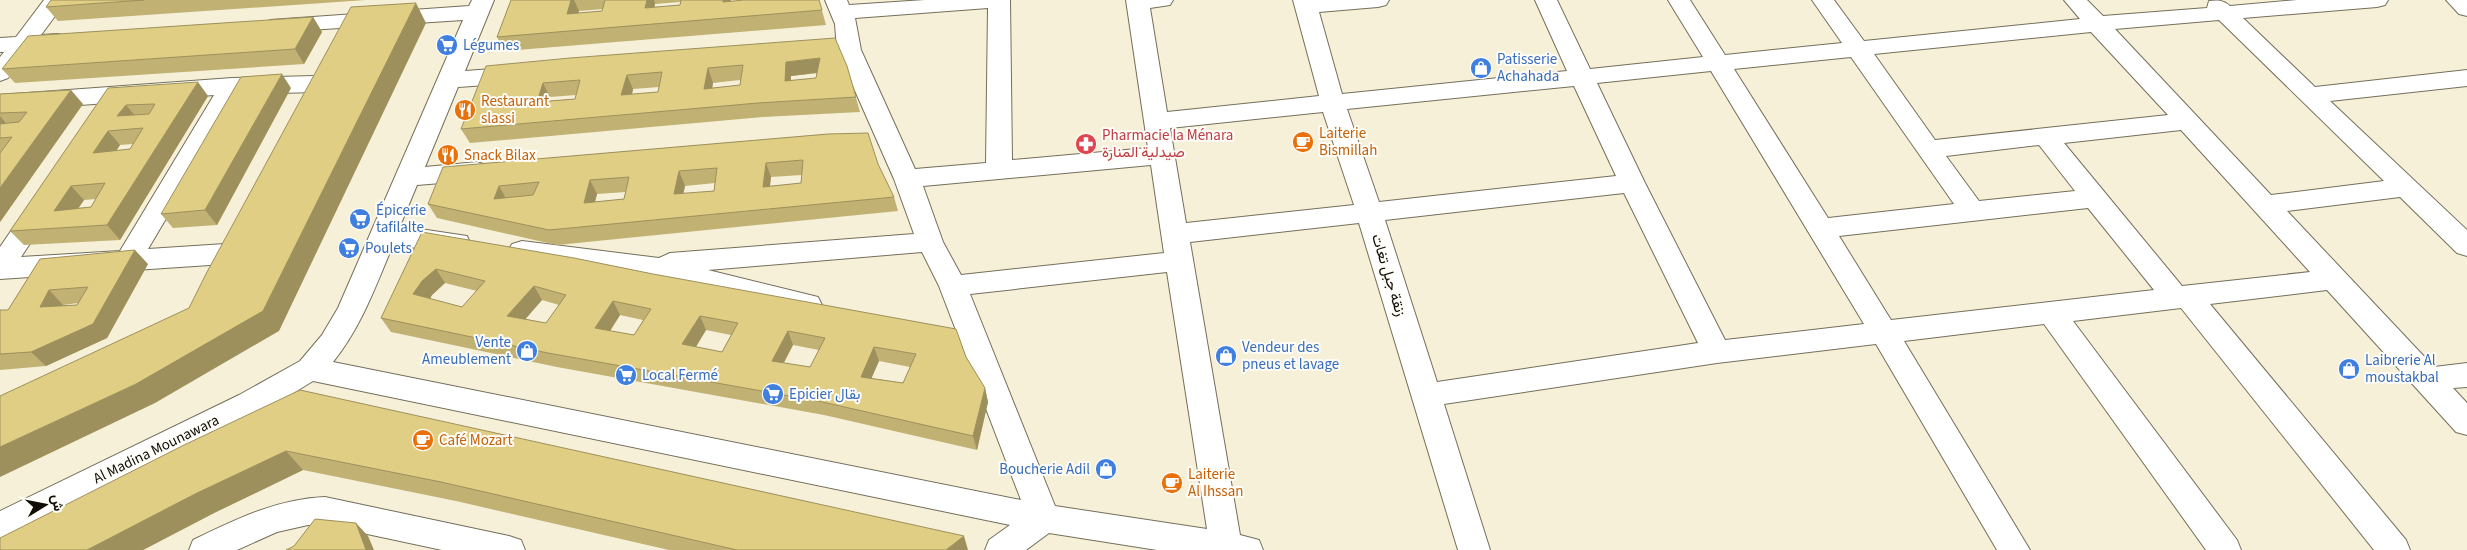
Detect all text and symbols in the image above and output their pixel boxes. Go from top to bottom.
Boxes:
supermarket icon: Légumes [435,33,459,57]
place label: Légumes [463,35,519,56]
place label: Patisserie Achahada [1497,49,1559,87]
shop icon: Patisserie Achahada [1469,56,1493,80]
place label: Restaurant slassi [481,91,549,129]
restaurant icon: Restaurant slassi [453,98,477,122]
place label: Laiterie Bismillah [1319,123,1377,161]
place label: Pharmacie la Ménara صيدلية المنارة [1102,125,1233,163]
cafe icon: Laiterie Bismillah [1291,130,1315,154]
pharmacy icon: Pharmacie la Ménara صيدلية المنارة [1074,132,1098,156]
restaurant icon: Snack Bilax [436,143,460,167]
place label: Snack Bilax [464,145,536,166]
place label: Épicerie tafilalte [376,200,426,238]
supermarket icon: Épicerie tafilalte [348,207,372,231]
street label: زنقة جبل تغات [1366,231,1411,319]
supermarket icon: Poulets [337,236,361,260]
place label: Poulets [365,238,412,259]
place label: Vente Ameublement [422,332,511,370]
place label: Vendeur des pneus et lavage [1242,337,1339,375]
shop icon: Vente Ameublement [515,339,539,363]
shop icon: Vendeur des pneus et lavage [1214,344,1238,368]
place label: Laibrerie Al moustakbal [2365,350,2439,388]
shop icon: Laibrerie Al moustakbal [2337,357,2361,381]
supermarket icon: Local Fermé [614,363,638,387]
place label: Local Fermé [642,365,718,386]
supermarket icon: Epicier بقال [761,382,785,406]
place label: Epicier بقال [789,384,861,405]
street label: Al Madina Mounawara [90,410,223,489]
cafe icon: Café Mozart [411,428,435,452]
place label: Café Mozart [439,430,513,451]
shop icon: Boucherie Adil [1094,457,1118,481]
place label: Boucherie Adil [999,459,1090,480]
place label: Laiterie Al Ihssan [1188,464,1243,502]
cafe icon: Laiterie Al Ihssan [1160,471,1184,495]
north arrow [20,480,70,530]
text: ش [46,493,68,513]

